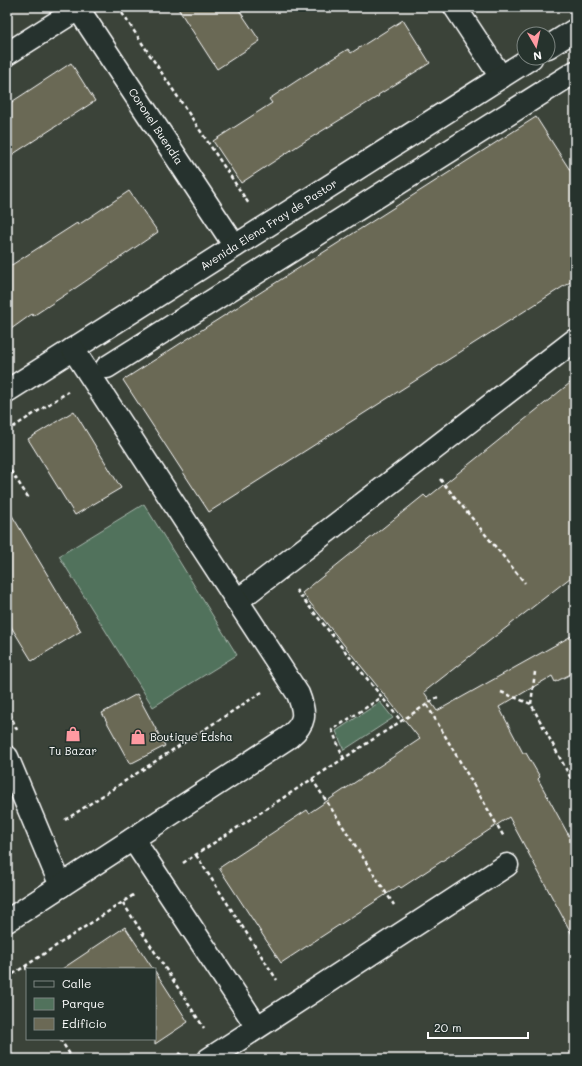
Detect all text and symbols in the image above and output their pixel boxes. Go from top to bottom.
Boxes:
north arrow [516,26,556,66]
text: N [532,48,543,64]
street label: Coronel Buendía [126,85,187,167]
street label: Avenida Elena Fray de Pastor [197,175,340,273]
shop icon: Tu Bazar [64,725,82,743]
shop icon: Boutique Edsha [129,728,147,746]
place label: Boutique Edsha [150,729,233,744]
place label: Tu Bazar [49,743,97,758]
legend [26,968,156,1040]
text: Calle [62,975,92,991]
text: Parque [62,995,105,1011]
scale bar [428,1014,528,1040]
text: Edificio [62,1015,106,1031]
text: 20 m [434,1019,462,1035]

